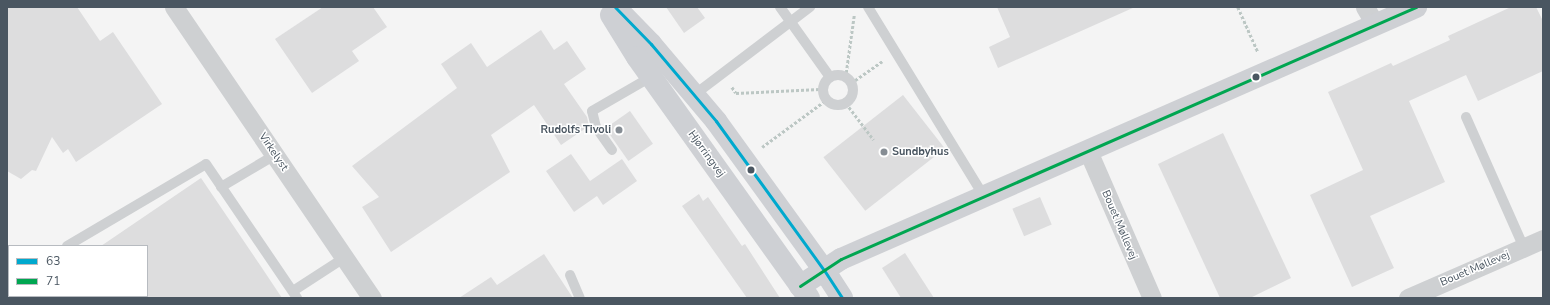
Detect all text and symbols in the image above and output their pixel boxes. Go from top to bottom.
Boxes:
unlabelled marker [1251,72,1261,82]
place label: Rudolfs Tivoli [540,123,611,137]
marker: Rudolfs Tivoli [614,125,624,135]
street label: Hjørringvej [685,128,727,180]
street label: Virkelyst [255,130,291,174]
place label: Sundbyhus [892,145,949,159]
marker: Sundbyhus [879,147,889,157]
unlabelled marker [746,165,756,175]
street label: Bouet Møllevej [1098,188,1140,262]
legend [8,245,148,297]
street label: Bouet Møllevej [1438,248,1512,290]
text: 63 [46,253,60,269]
text: 71 [46,273,60,289]

